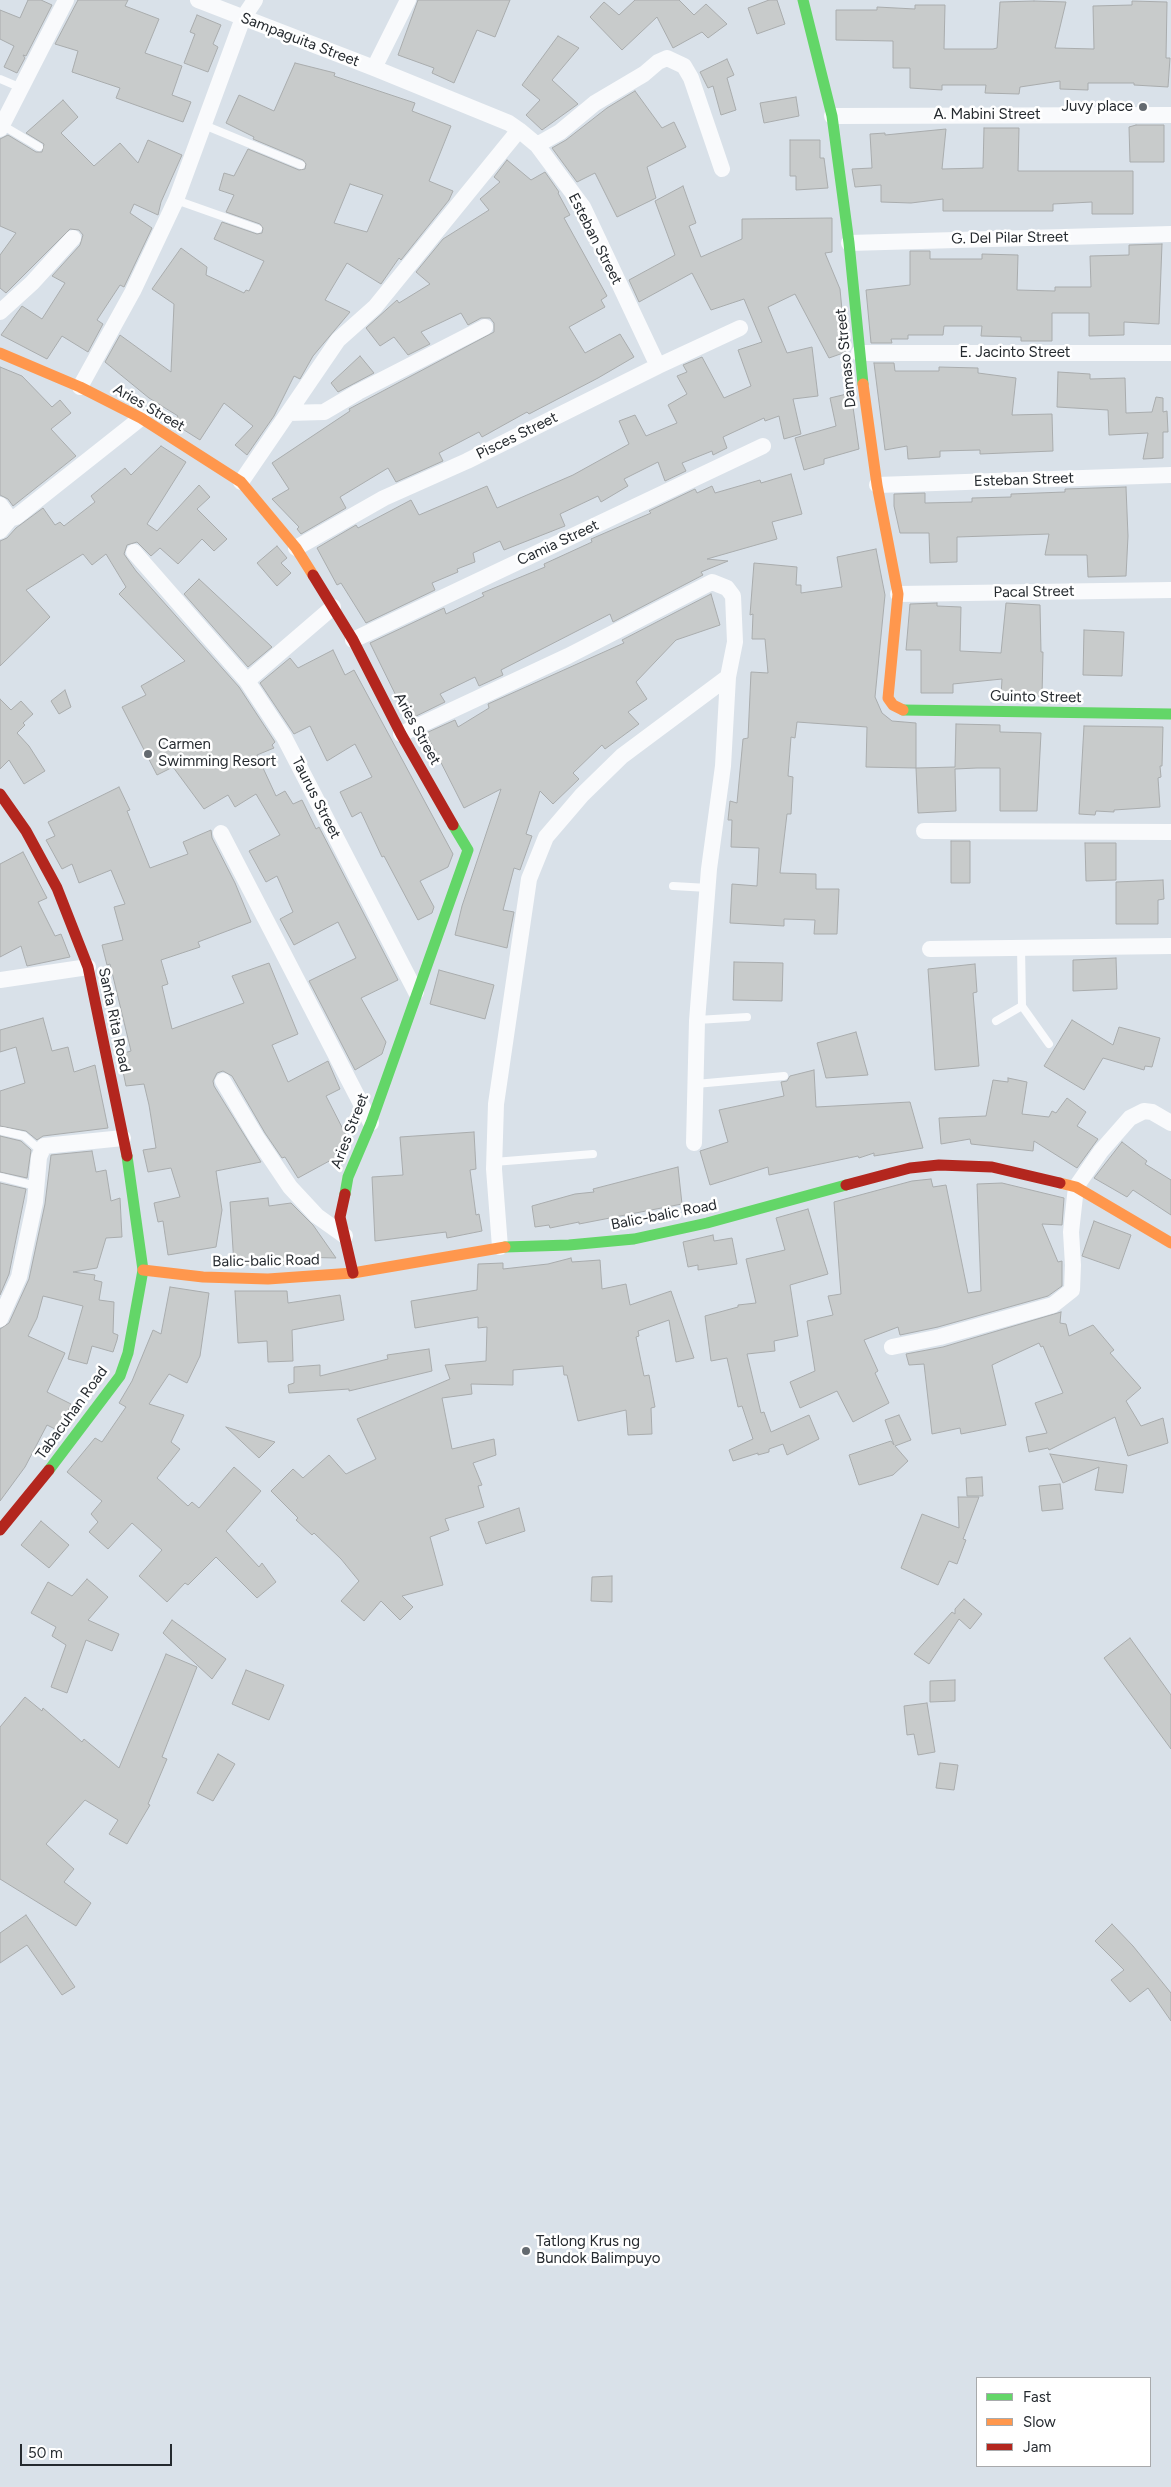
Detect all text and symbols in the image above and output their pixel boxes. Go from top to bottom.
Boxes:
street label: Sampaguita Street [238,9,362,71]
place label: Juvy place [1061,98,1133,116]
marker: Juvy place [1137,101,1149,113]
street label: A. Mabini Street [933,106,1041,124]
street label: Esteban Street [564,190,626,288]
street label: G. Del Pilar Street [951,228,1069,248]
street label: Damaso Street [832,307,860,409]
street label: E. Jacinto Street [959,344,1071,362]
street label: Aries Street [110,380,188,436]
street label: Pisces Street [473,409,561,463]
street label: Esteban Street [974,469,1074,491]
street label: Camia Street [514,516,602,570]
street label: Pacal Street [993,582,1075,602]
street label: Guinto Street [990,687,1082,707]
street label: Aries Street [390,690,444,768]
place label: Carmen Swimming Resort [158,736,276,771]
marker: Carmen Swimming Resort [142,748,154,760]
street label: Taurus Street [288,754,344,842]
street label: Santa Rita Road [94,966,134,1074]
street label: Aries Street [327,1091,373,1171]
street label: Balic-balic Road [610,1196,718,1234]
street label: Balic-balic Road [212,1251,320,1271]
street label: Tabacuhan Road [32,1363,112,1463]
place label: Tatlong Krus ng Bundok Balimpuyo [536,2233,660,2268]
marker: Tatlong Krus ng Bundok Balimpuyo [520,2245,532,2257]
legend [976,2377,1151,2467]
text: Fast [1023,2388,1051,2406]
text: Slow [1023,2413,1056,2431]
scale bar [22,2434,175,2466]
text: Jam [1023,2438,1051,2456]
text: 50 m [28,2444,63,2462]

